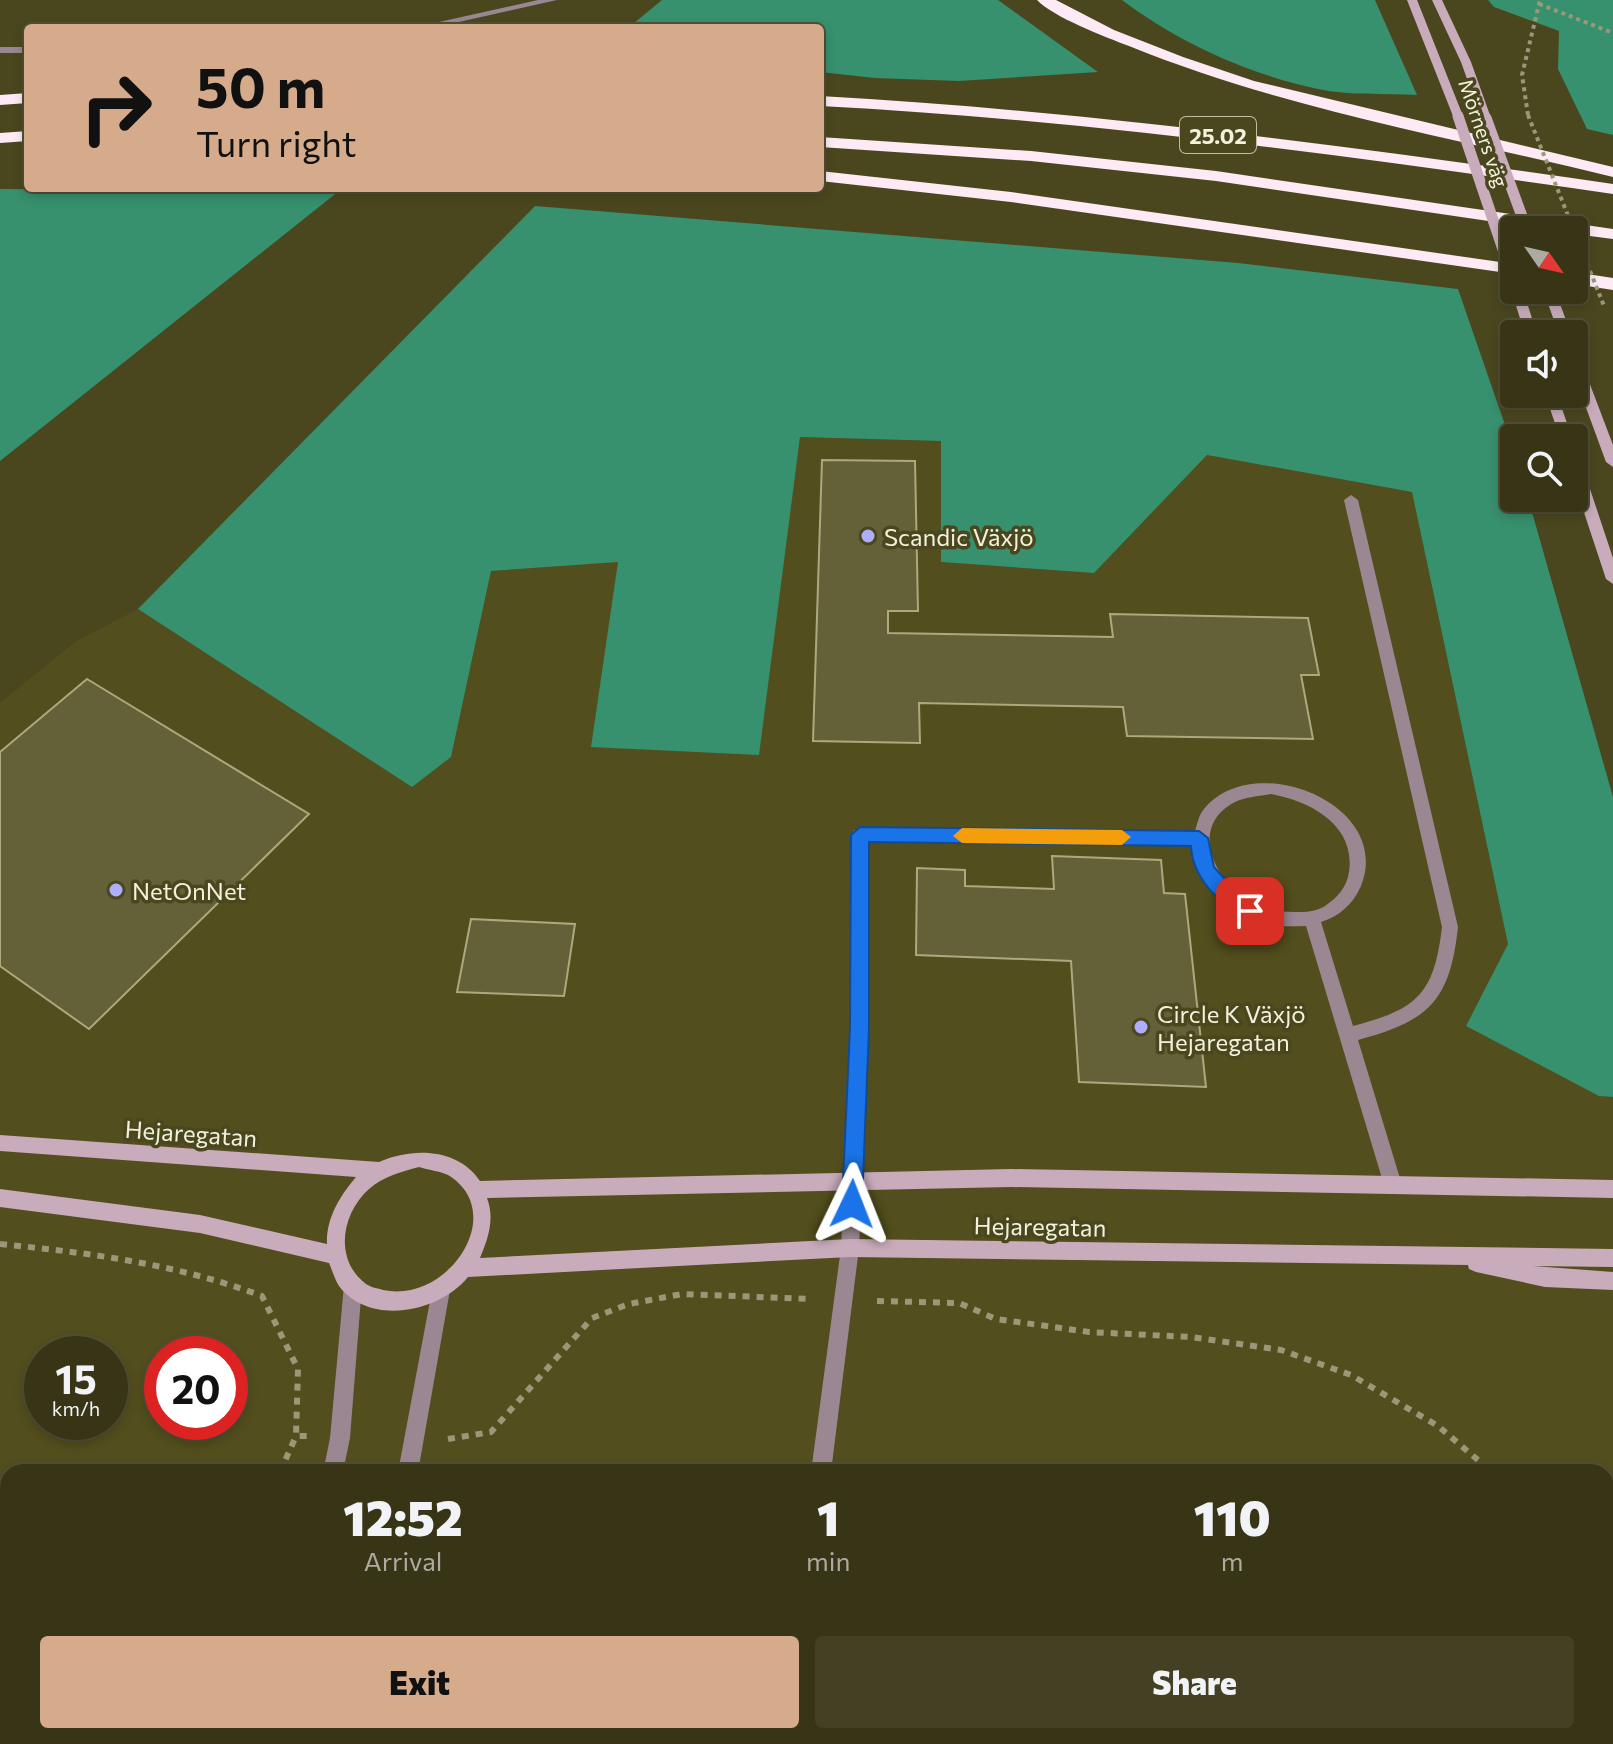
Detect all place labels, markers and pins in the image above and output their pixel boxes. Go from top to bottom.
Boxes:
place label: Scandic Växjö [884,522,1034,551]
marker: Scandic Växjö [859,527,877,545]
place label: NetOnNet [132,876,246,905]
pin [1216,877,1284,945]
marker: NetOnNet [107,881,125,899]
place label: Circle K Växjö Hejaregatan [1157,999,1306,1056]
marker: Circle K Växjö Hejaregatan [1132,1018,1150,1036]

